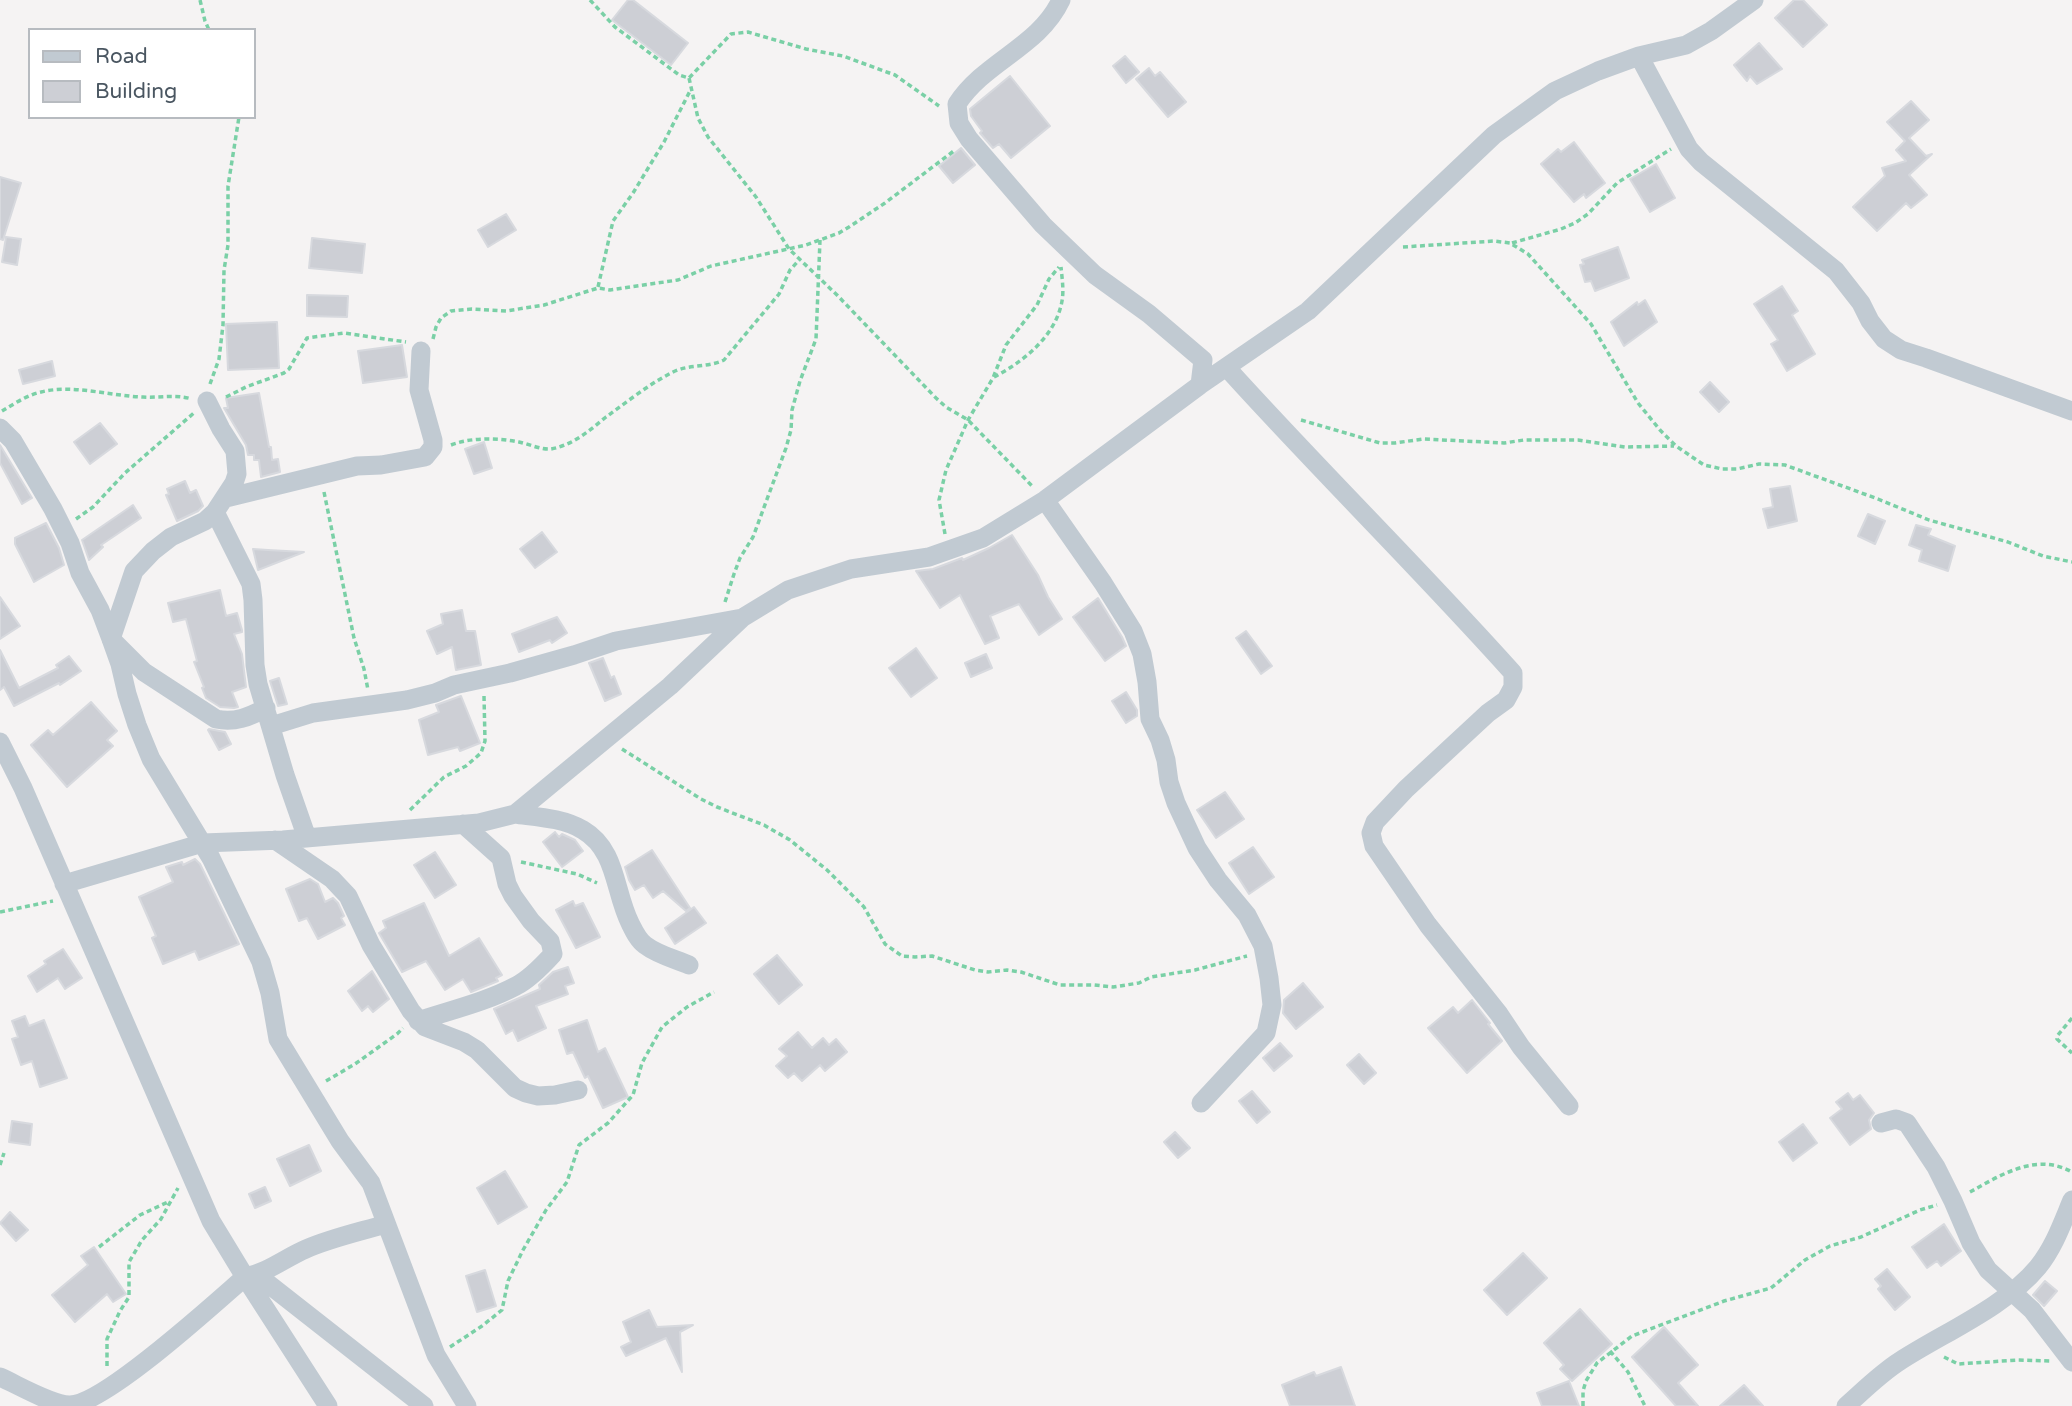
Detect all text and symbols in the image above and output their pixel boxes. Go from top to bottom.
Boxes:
legend [28,28,256,119]
text: Road [95,44,148,69]
text: Building [95,79,177,104]

